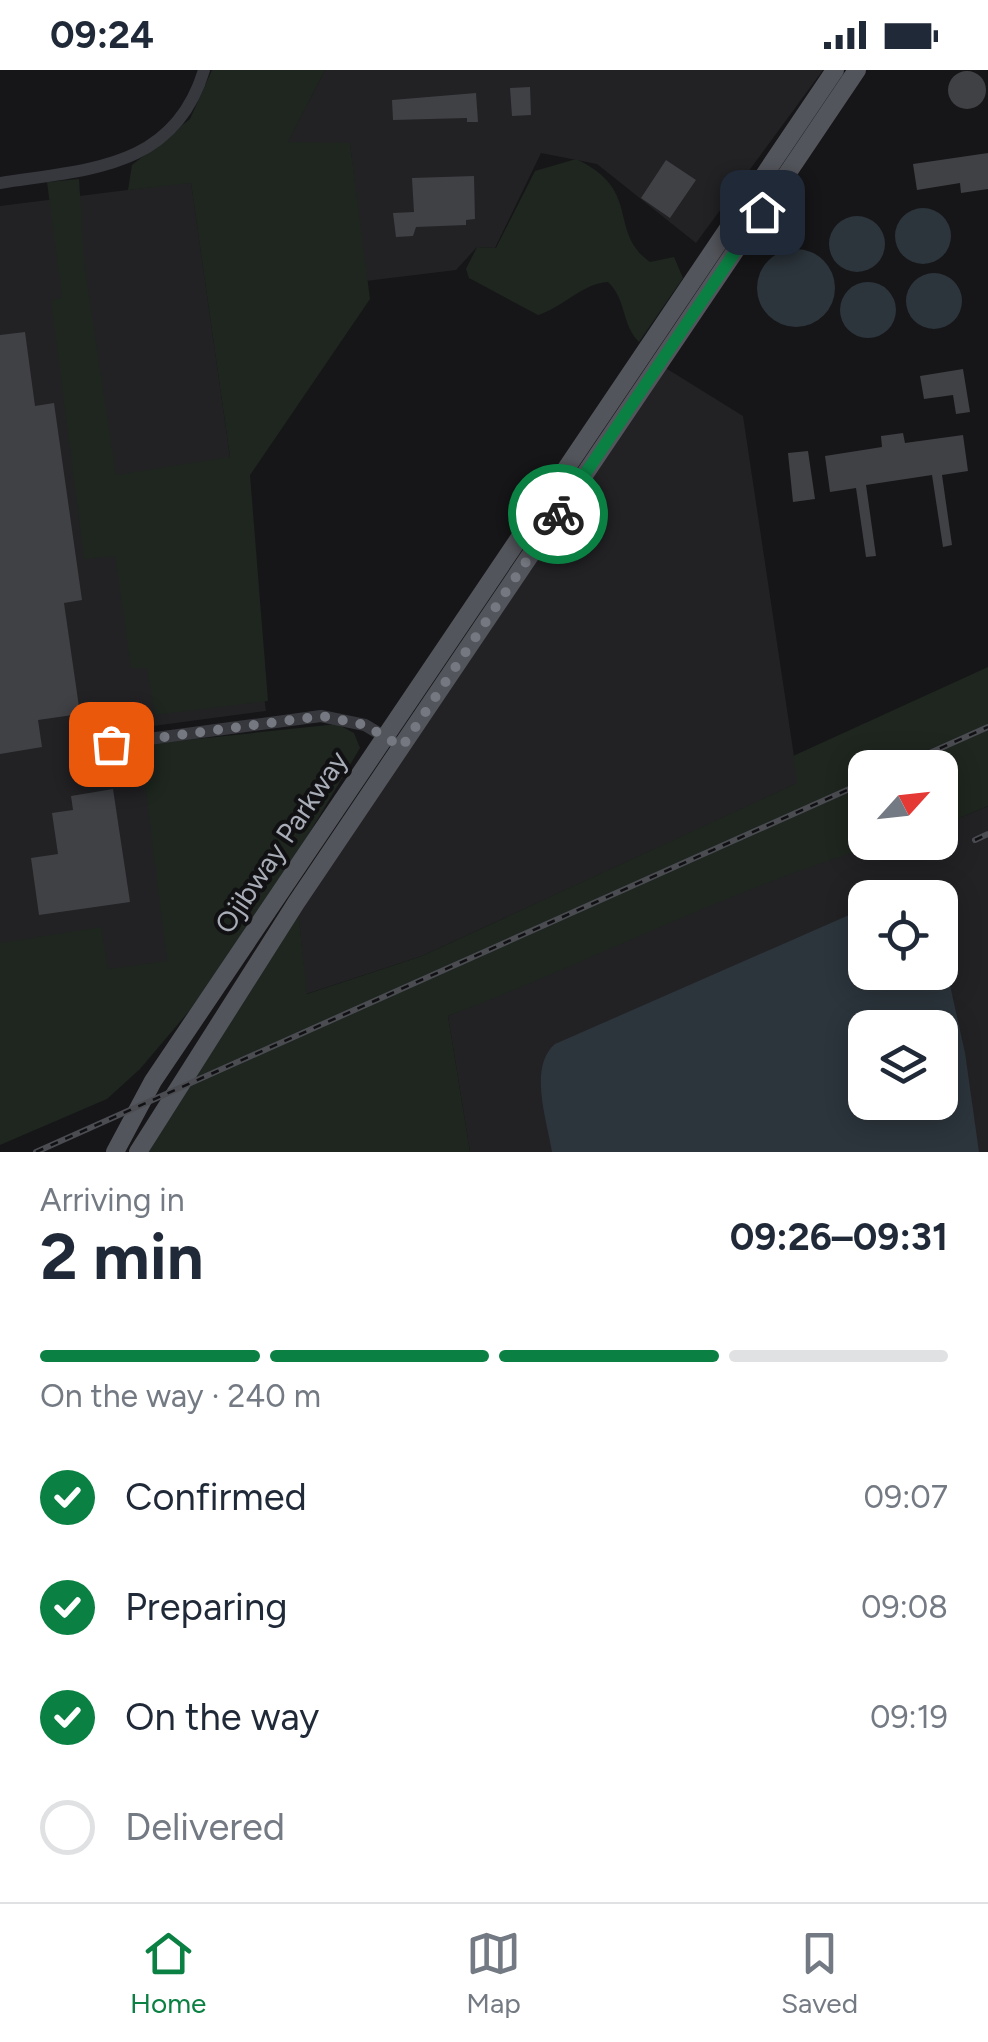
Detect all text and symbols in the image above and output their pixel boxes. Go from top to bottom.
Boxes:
text: 09:24 [50,12,154,58]
pin [720,170,805,255]
icon: home [735,185,790,240]
courier [508,464,608,564]
icon: bike [531,487,586,542]
pin [69,702,154,787]
icon: bag [84,717,139,772]
street label: Ojibway Parkway [207,744,355,940]
north arrow [848,750,958,860]
map controls [848,750,958,1120]
button: locate [848,880,958,990]
button: layers [848,1010,958,1120]
text: Arriving in [40,1181,185,1219]
text: 09:26–09:31 [730,1214,948,1260]
text: 2 min [40,1217,204,1295]
text: On the way · 240 m [40,1377,321,1415]
icon: check [40,1470,95,1525]
text: Confirmed [125,1474,307,1520]
text: 09:07 [864,1478,948,1516]
icon: check [40,1580,95,1635]
text: Preparing [125,1584,287,1630]
text: 09:08 [861,1588,948,1626]
icon: check [40,1690,95,1745]
text: On the way [125,1694,319,1740]
text: 09:19 [870,1698,948,1736]
text: Delivered [125,1804,285,1850]
tab: Home [130,1926,206,2020]
tab: Map [466,1926,521,2020]
tab: Saved [781,1926,858,2020]

